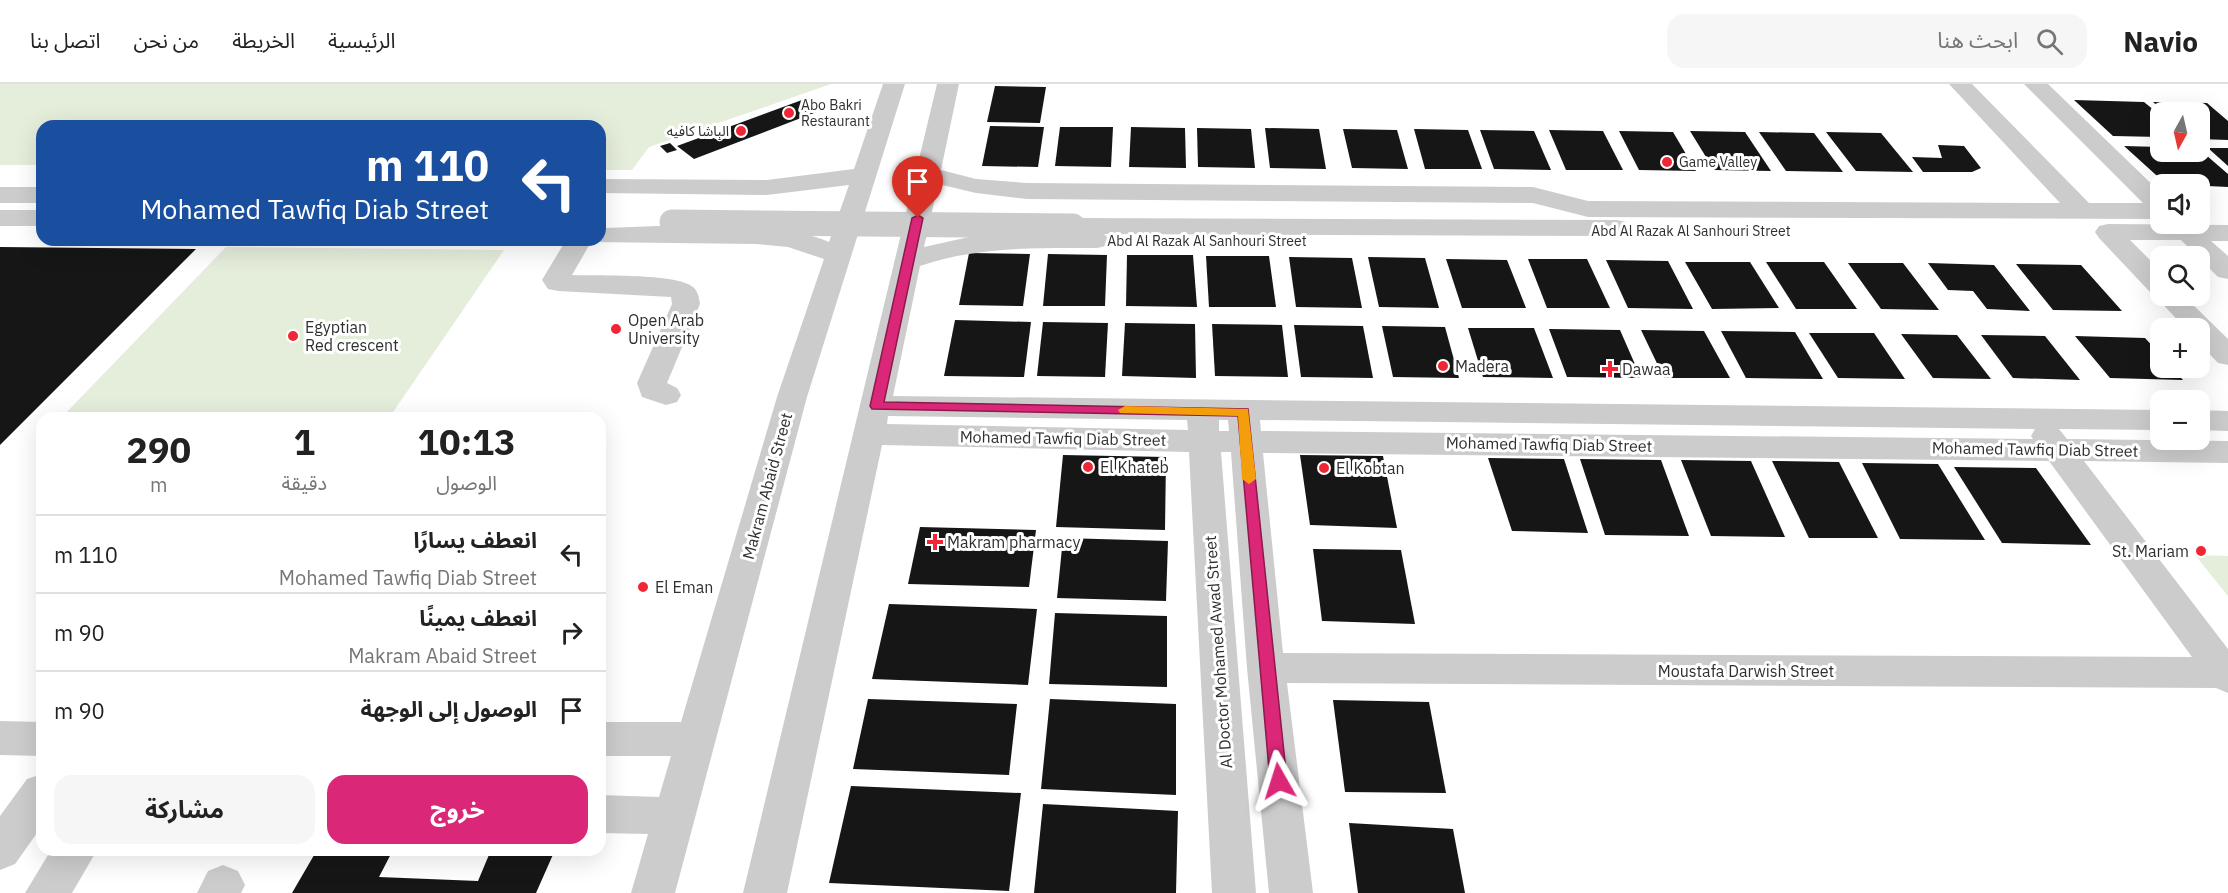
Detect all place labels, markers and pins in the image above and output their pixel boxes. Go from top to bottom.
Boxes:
place label: Abo Bakri Restaurant [801,96,870,130]
marker: Abo Bakri Restaurant [782,106,796,120]
place label: الباشا كافيه [667,122,729,140]
marker: الباشا كافيه [734,124,748,138]
place label: Game Valley [1679,153,1757,171]
marker: Game Valley [1660,155,1674,169]
pin [892,156,943,218]
place label: Open Arab University [628,310,704,348]
place label: Egyptian Red crescent [305,317,399,355]
marker: Open Arab University [609,322,623,336]
marker: Egyptian Red crescent [286,329,300,343]
place label: Madera [1455,356,1509,376]
marker: Madera [1436,359,1450,373]
place label: Dawaa [1622,359,1671,379]
marker: Dawaa [1603,362,1617,376]
place label: El Khateb [1100,457,1169,477]
place label: El Kobtan [1336,458,1405,478]
marker: El Khateb [1081,460,1095,474]
marker: El Kobtan [1317,461,1331,475]
place label: Makram pharmacy [947,532,1080,552]
marker: Makram pharmacy [928,535,942,549]
place label: St. Mariam [2112,541,2189,561]
marker: St. Mariam [2194,544,2208,558]
place label: El Eman [655,577,713,597]
marker: El Eman [636,580,650,594]

